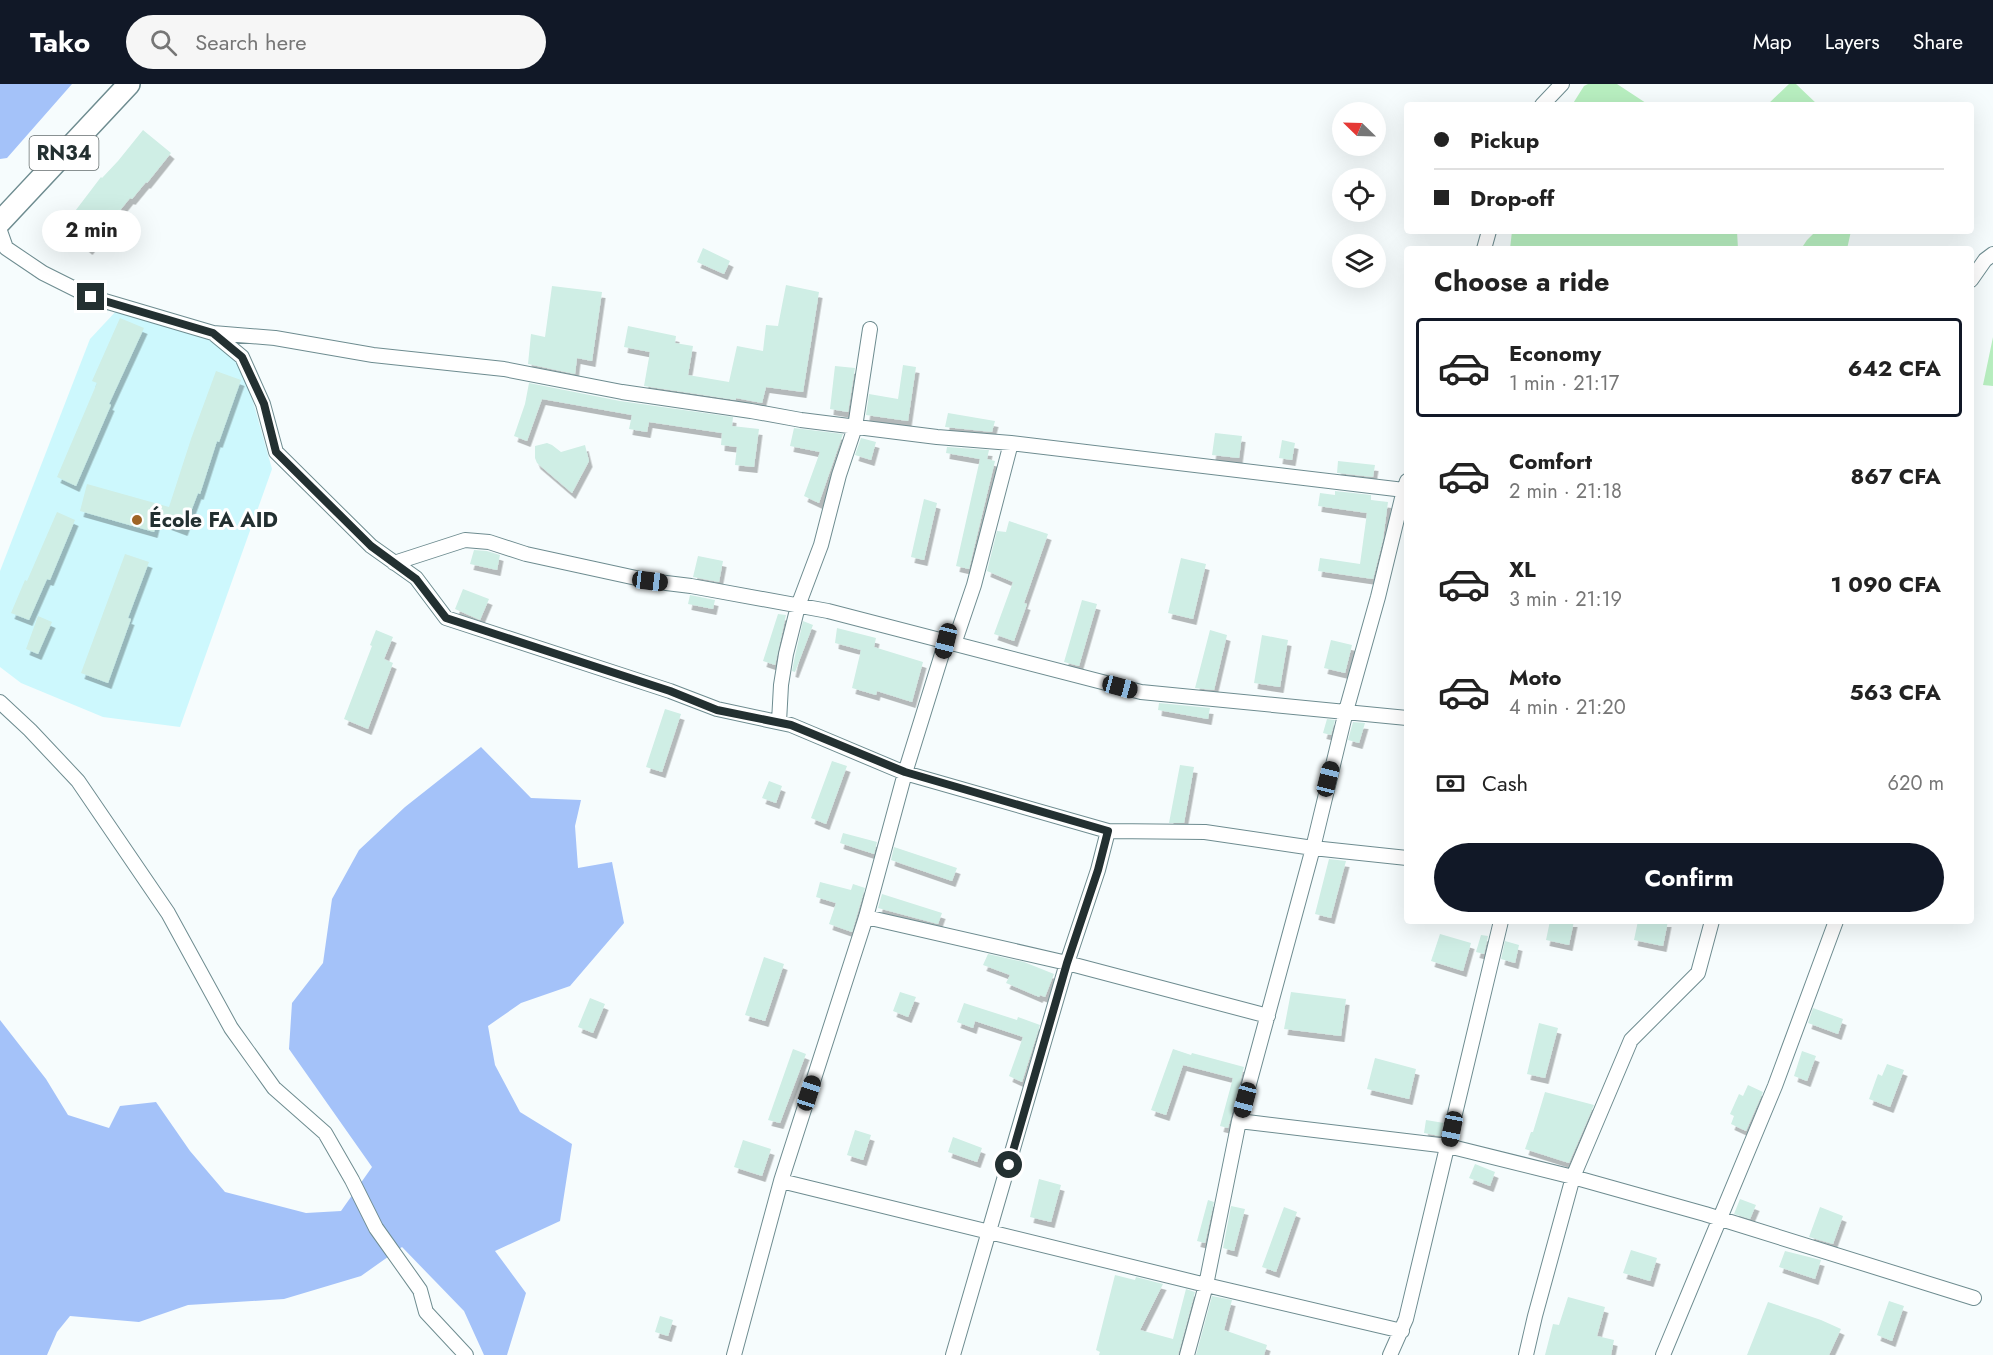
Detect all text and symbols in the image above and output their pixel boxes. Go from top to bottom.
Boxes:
search box [126,15,546,69]
text: Tako [30,22,90,63]
icon: search [147,26,180,59]
text: Search here [195,26,307,58]
text: Map [1753,27,1792,57]
text: Layers [1825,27,1880,57]
text: Share [1913,27,1963,57]
north arrow [1332,102,1386,156]
map controls [1332,102,1386,288]
text: Pickup [1470,124,1539,156]
road number: RN34 [29,136,98,170]
button: locate [1332,168,1386,222]
text: Drop-off [1470,182,1554,214]
callout: 2 min [42,210,140,252]
text: 2 min [65,216,118,245]
button: layers [1332,234,1386,288]
text: Choose a ride [1434,262,1609,301]
route end [77,283,104,310]
text: Economy [1509,337,1601,369]
icon: car [1437,341,1491,395]
text: 642 CFA [1848,352,1941,384]
text: 1 min · 21:17 [1509,369,1619,398]
text: Comfort [1509,445,1592,477]
icon: car [1437,449,1491,503]
text: 867 CFA [1850,460,1941,492]
text: 2 min · 21:18 [1509,477,1622,506]
place label: École FA AID [149,505,278,535]
marker: École FA AID [130,513,144,527]
text: XL [1509,553,1536,585]
icon: car [1437,557,1491,611]
text: 1 090 CFA [1831,568,1941,600]
car [631,570,669,592]
text: 3 min · 21:19 [1509,585,1622,614]
car [933,621,959,661]
text: Moto [1509,661,1562,693]
icon: car [1437,665,1491,719]
car [1100,674,1140,700]
text: 563 CFA [1850,676,1941,708]
text: 4 min · 21:20 [1509,693,1626,722]
car [1315,759,1341,799]
icon: cash [1434,767,1467,800]
text: Cash [1482,767,1528,799]
text: 620 m [1888,769,1944,798]
button: Confirm [1434,843,1944,912]
car [795,1073,823,1113]
car [1232,1080,1258,1120]
car [1440,1110,1464,1148]
route start [995,1151,1022,1178]

